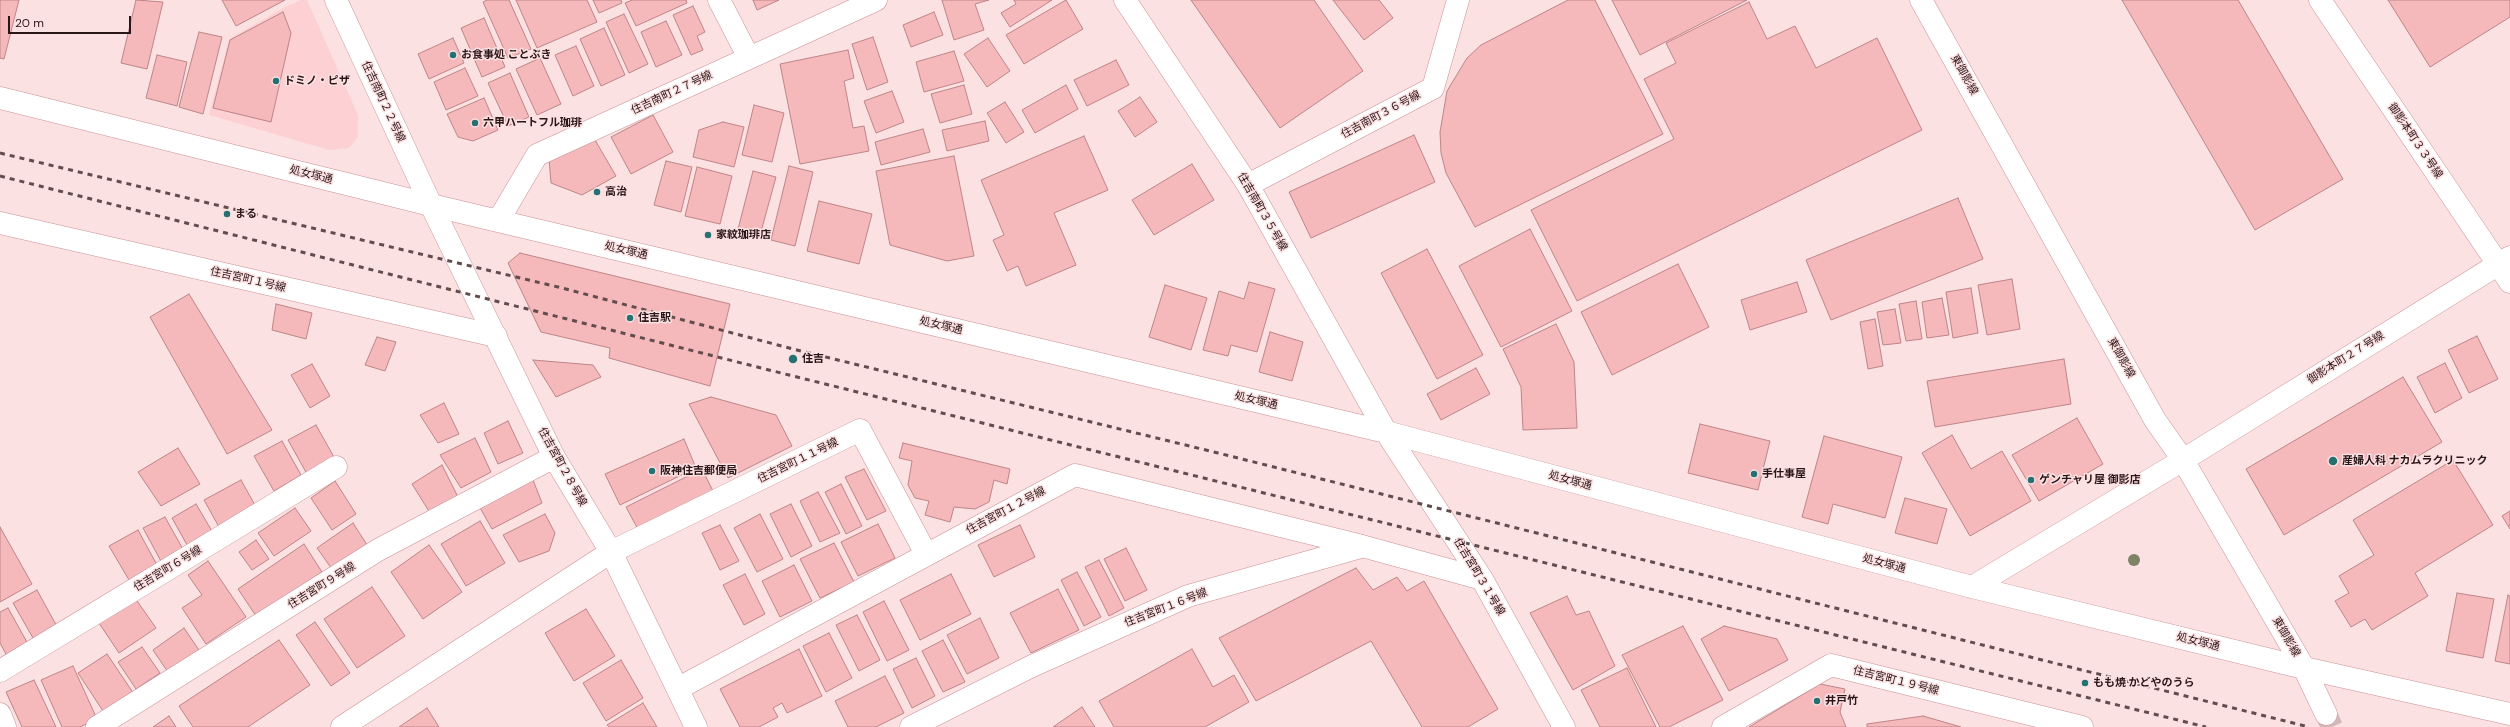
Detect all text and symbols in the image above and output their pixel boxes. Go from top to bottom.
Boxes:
scale bar [10,8,133,34]
text: 20 m [15,15,44,31]
place label: お食事処 ことぶき [461,48,552,62]
marker: お食事処 ことぶき [448,50,458,60]
street label: 東御影線 [1948,53,1980,97]
street label: 住吉南町２２号線 [358,59,408,145]
street label: 住吉南町２７号線 [629,68,715,118]
place label: ドミノ・ピザ [284,74,350,88]
marker: ドミノ・ピザ [271,76,281,86]
street label: 住吉南町３６号線 [1339,89,1423,141]
street label: 御影本町３３号線 [2385,101,2445,181]
place label: 六甲ハートフル珈琲 [483,116,582,130]
marker: 六甲ハートフル珈琲 [470,118,480,128]
street label: 処女塚通 [288,163,334,187]
street label: 住吉南町３５号線 [1234,171,1290,253]
place label: 高治 [605,185,627,199]
marker: 高治 [592,187,602,197]
place label: まる [235,207,257,221]
marker: まる [222,209,232,219]
place label: 家紋珈琲店 [716,228,771,242]
marker: 家紋珈琲店 [703,230,713,240]
street label: 処女塚通 [603,240,649,262]
street label: 住吉宮町１号線 [209,265,287,295]
place label: 住吉駅 [638,311,671,325]
marker: 住吉駅 [625,313,635,323]
street label: 処女塚通 [918,315,964,337]
street label: 御影本町２７号線 [2305,329,2387,387]
street label: 東御影線 [2105,336,2137,380]
place label: 住吉 [802,352,824,366]
marker: 住吉 [787,353,799,365]
street label: 処女塚通 [1233,390,1279,412]
street label: 住吉宮町２８号線 [535,425,589,509]
street label: 住吉宮町１１号線 [756,436,840,486]
place label: 産婦人科 ナカムラクリニック [2342,454,2488,468]
marker: 産婦人科 ナカムラクリニック [2327,455,2339,467]
place label: 阪神住吉郵便局 [660,464,737,478]
marker: 阪神住吉郵便局 [647,466,657,476]
place label: 手仕事屋 [1762,467,1806,481]
street label: 処女塚通 [1547,469,1593,493]
marker: 手仕事屋 [1749,469,1759,479]
place label: ゲンチャリ屋 御影店 [2039,473,2141,487]
marker: ゲンチャリ屋 御影店 [2026,475,2036,485]
street label: 住吉宮町１２号線 [964,485,1048,537]
street label: 住吉宮町３１号線 [1451,536,1507,618]
street label: 住吉宮町６号線 [132,544,204,594]
street label: 処女塚通 [1861,552,1907,576]
street label: 住吉宮町９号線 [286,560,358,612]
street label: 住吉宮町１６号線 [1123,586,1209,630]
street label: 東御影線 [2269,615,2303,659]
street label: 処女塚通 [2175,630,2221,654]
street label: 住吉宮町１９号線 [1852,664,1940,698]
place label: もも焼 かどやのうら [2093,676,2195,690]
marker: もも焼 かどやのうら [2080,678,2090,688]
place label: 井戸竹 [1825,694,1858,708]
marker: 井戸竹 [1812,696,1822,706]

